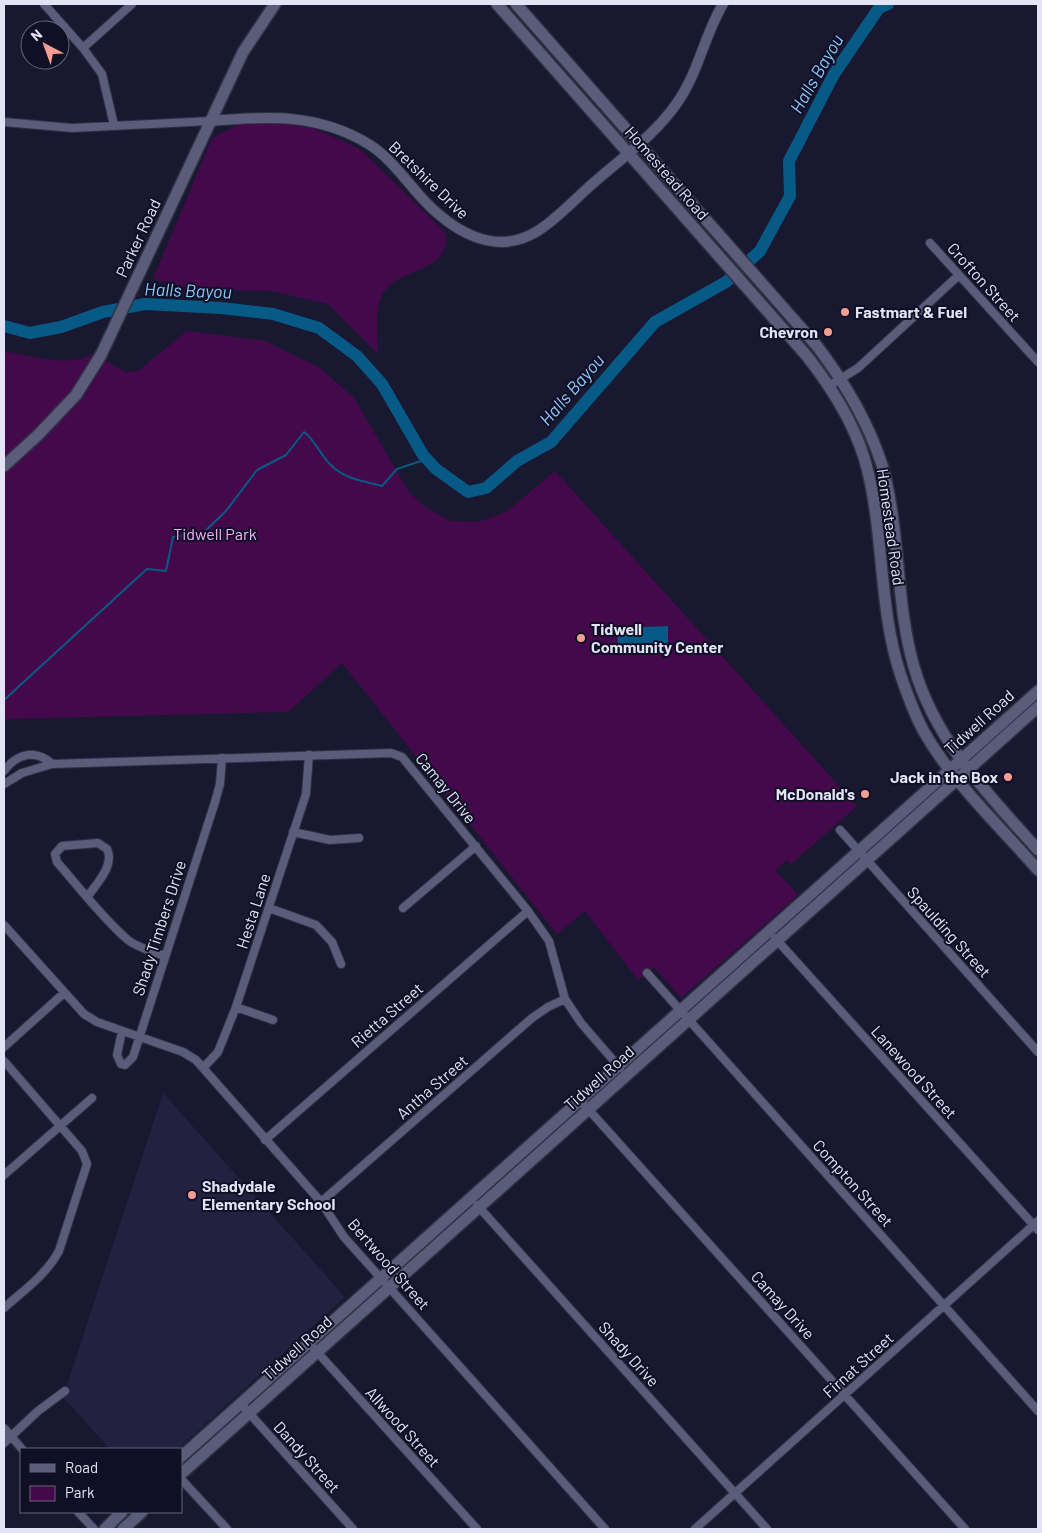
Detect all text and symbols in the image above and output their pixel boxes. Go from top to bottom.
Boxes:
north arrow [20,20,70,70]
text: N [27,25,45,44]
water label: Halls Bayou [785,30,848,117]
street label: Homestead Road [622,122,713,223]
street label: Bretshire Drive [386,137,473,222]
street label: Parker Road [111,196,164,280]
street label: Crofton Street [944,238,1025,325]
water label: Halls Bayou [144,277,232,303]
place label: Fastmart & Fuel [855,302,967,321]
marker: Fastmart & Fuel [839,306,851,318]
place label: Chevron [759,322,818,341]
marker: Chevron [822,326,834,338]
water label: Halls Bayou [534,349,608,430]
street label: Homestead Road [874,467,909,587]
park label: Tidwell Park [173,524,257,543]
place label: Tidwell Community Center [591,619,723,656]
marker: Tidwell Community Center [575,632,587,644]
street label: Tidwell Road [940,685,1018,758]
street label: Camay Drive [412,749,481,827]
place label: Jack in the Box [890,767,998,786]
marker: Jack in the Box [1002,771,1014,783]
place label: McDonald's [776,784,855,803]
marker: McDonald's [859,788,871,800]
street label: Shady Timbers Drive [128,858,189,998]
street label: Hesta Lane [231,871,274,951]
street label: Spaulding Street [904,882,995,981]
street label: Rietta Street [347,978,426,1051]
street label: Lanewood Street [868,1021,961,1122]
street label: Tidwell Road [560,1041,638,1114]
street label: Antha Street [392,1051,471,1123]
street label: Compton Street [809,1135,897,1230]
place label: Shadydale Elementary School [202,1176,336,1213]
marker: Shadydale Elementary School [186,1189,198,1201]
street label: Bertwood Street [345,1214,434,1313]
street label: Camay Drive [748,1267,819,1343]
street label: Tidwell Road [258,1311,336,1384]
street label: Shady Drive [595,1317,664,1390]
street label: Firnat Street [818,1328,897,1401]
street label: Allwood Street [362,1383,444,1471]
street label: Dandy Street [270,1417,344,1496]
legend [20,1448,182,1513]
text: Road [65,1458,98,1476]
text: Park [65,1483,95,1501]

